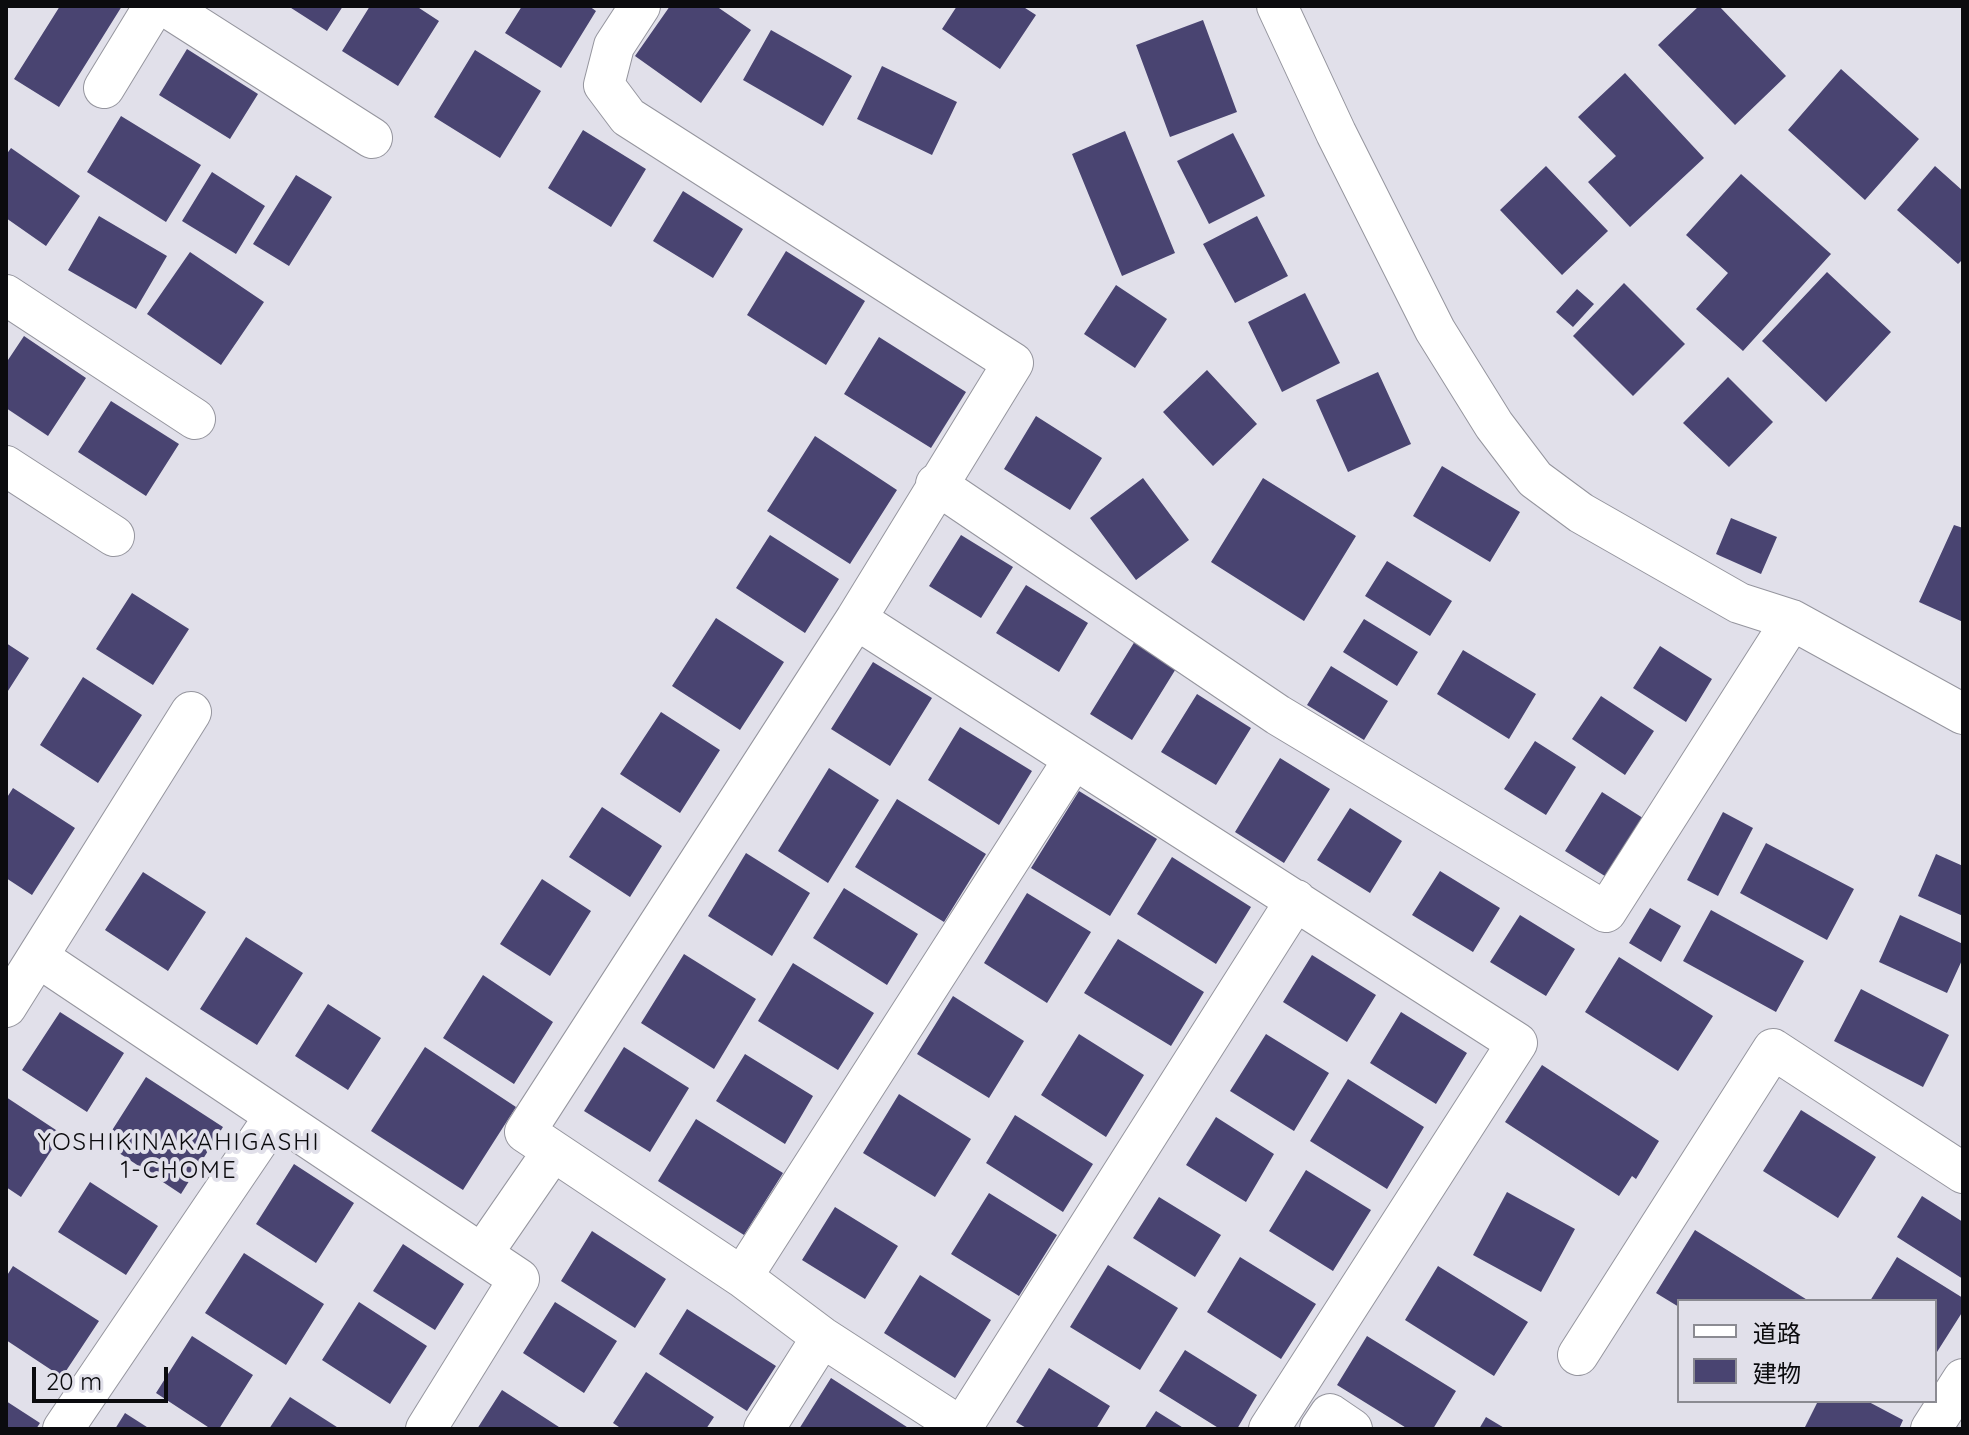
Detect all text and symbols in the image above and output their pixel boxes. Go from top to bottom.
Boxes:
district label: YOSHIKINAKAHIGASHI 1-CHOME [37,1129,321,1185]
legend [1677,1299,1937,1403]
text: 道路 [1753,1318,1801,1348]
scale bar [36,1351,172,1401]
text: 建物 [1753,1358,1801,1388]
text: 20 m [46,1366,102,1396]

